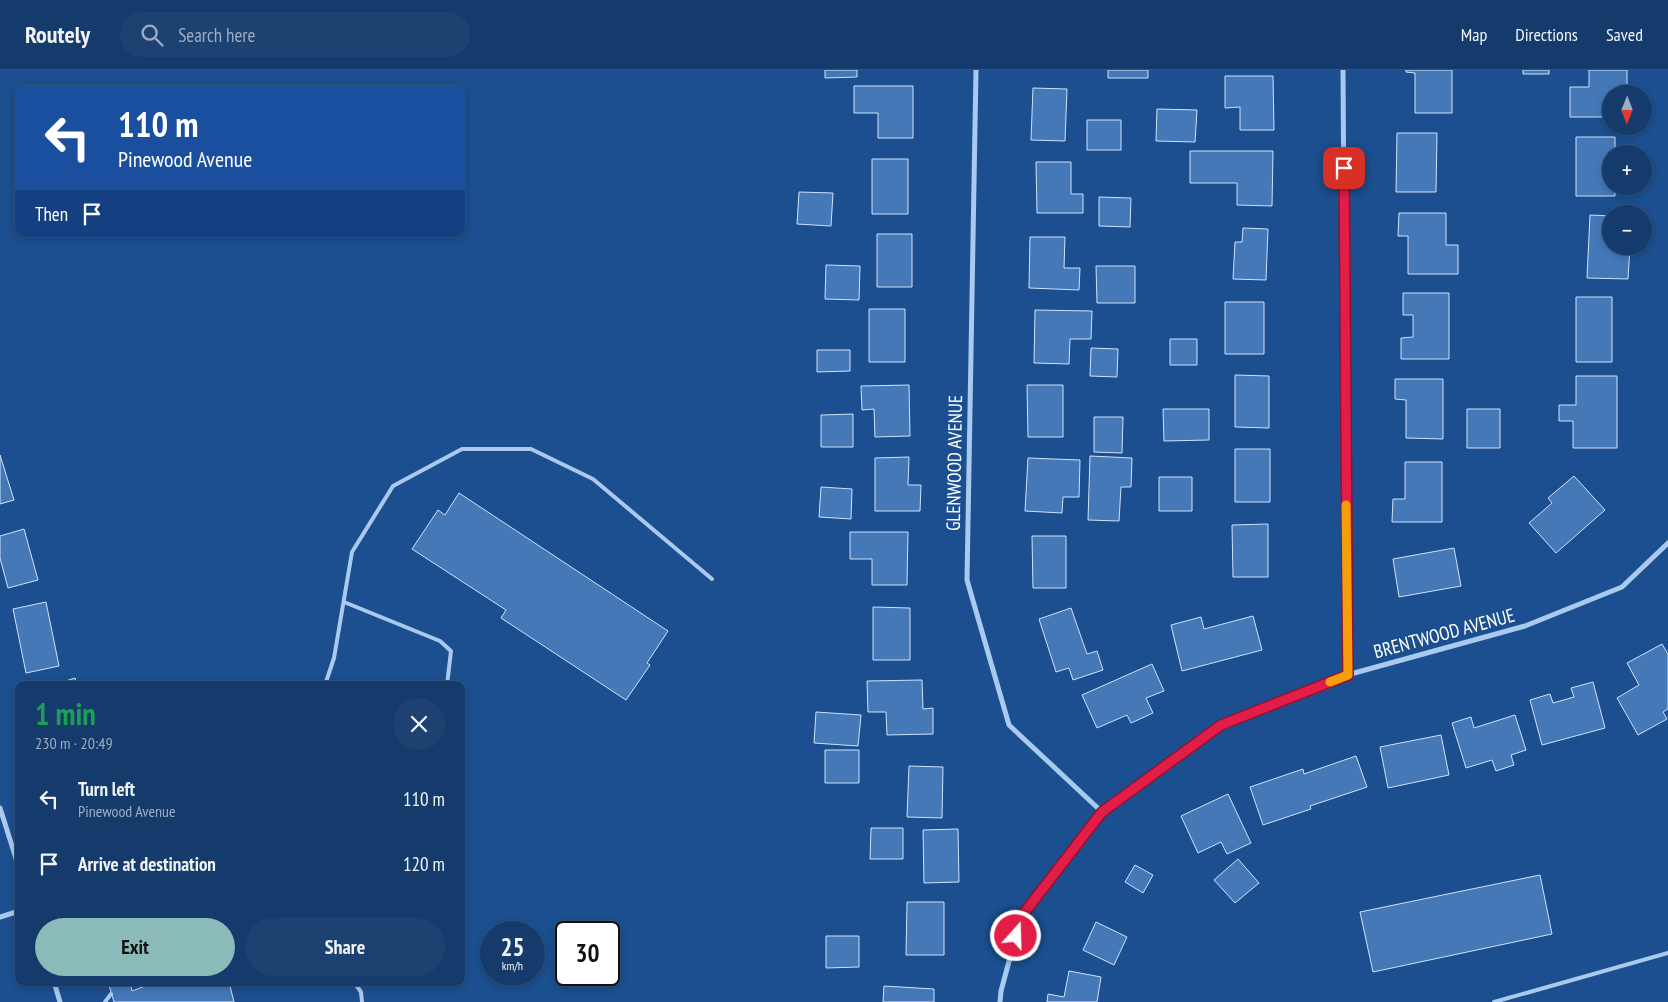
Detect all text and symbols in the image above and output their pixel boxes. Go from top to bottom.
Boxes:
search box [120,12,470,57]
text: Routely [25,19,90,50]
icon: search [138,21,166,49]
text: Search here [178,23,255,47]
text: Map [1461,23,1487,46]
text: Directions [1515,23,1578,46]
text: Saved [1606,23,1643,46]
north arrow [1602,85,1652,135]
map controls [1602,85,1652,255]
text: 110 m [118,101,199,147]
icon: left [35,105,100,170]
text: Pinewood Avenue [118,145,252,173]
button: + [1602,145,1652,195]
pin [1323,147,1365,189]
icon: arrive [1330,154,1358,182]
icon: arrive [78,200,106,228]
text: Then [35,202,68,226]
button: − [1602,205,1652,255]
street label: GLENWOOD AVENUE [941,395,967,531]
street label: BRENTWOOD AVENUE [1371,603,1517,663]
text: 1 min [35,694,96,733]
button: close [393,698,445,750]
text: 230 m · 20:49 [35,733,113,753]
text: Turn left [78,777,135,801]
icon: left [35,785,63,813]
text: 110 m [403,787,445,811]
text: Pinewood Avenue [78,801,176,821]
icon: arrive [35,850,63,878]
text: Arrive at destination [78,852,216,876]
text: 120 m [403,852,445,876]
position arrow [989,909,1041,961]
button: Exit [35,918,235,976]
button: Share [245,918,445,976]
speed limit sign: 30 [555,921,620,986]
text: 25 [501,931,524,963]
text: km/h [502,958,523,973]

